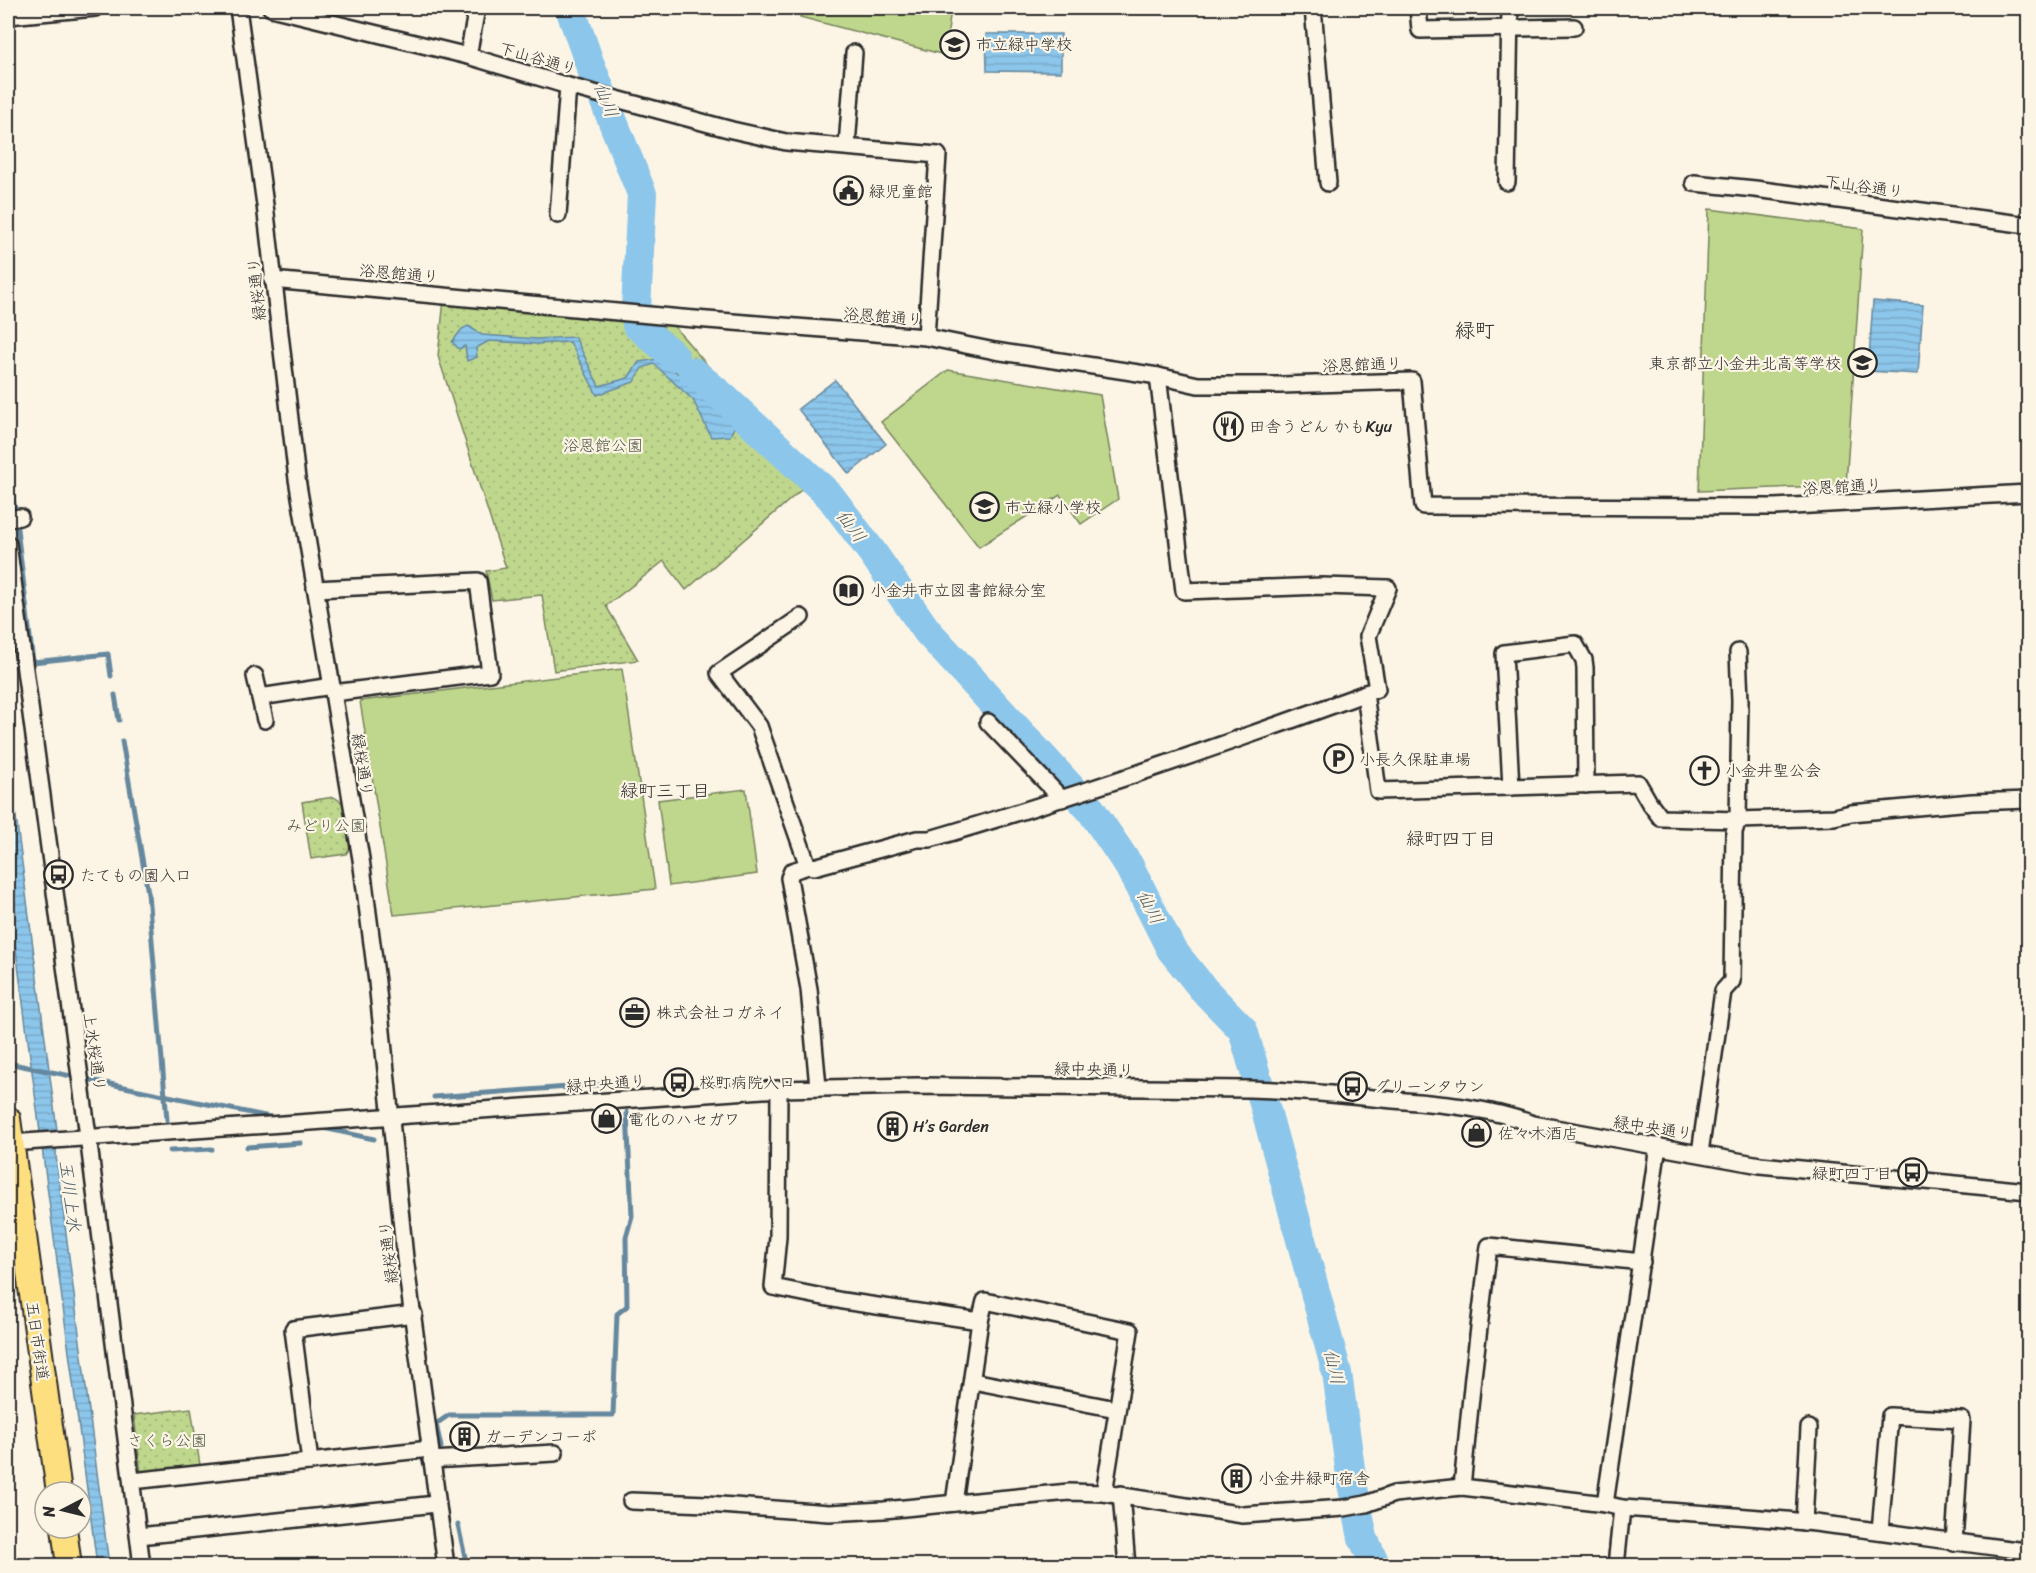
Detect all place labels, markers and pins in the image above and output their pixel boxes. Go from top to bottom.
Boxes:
school or university icon: 市立緑中学校 [939,28,971,60]
place label: 市立緑中学校 [976,30,1072,59]
public building icon: 緑児童館 [832,175,864,207]
place label: 緑児童館 [869,177,933,206]
school or university icon: 東京都立小金井北高等学校 [1846,347,1878,379]
place label: 東京都立小金井北高等学校 [1649,349,1841,378]
restaurant icon: 田舎うどん かもKyu [1212,410,1244,442]
place label: 田舎うどん かもKyu [1249,412,1393,441]
school or university icon: 市立緑小学校 [968,491,1000,523]
place label: 市立緑小学校 [1005,493,1101,522]
library icon: 小金井市立図書館緑分室 [833,574,865,606]
place label: 小金井市立図書館緑分室 [870,576,1046,605]
parking icon: 小長久保駐車場 [1322,743,1354,775]
place label: 小長久保駐車場 [1359,745,1471,774]
church icon: 小金井聖公会 [1688,754,1720,786]
place label: 小金井聖公会 [1725,756,1821,785]
bus stop icon: たてもの園入口 [43,859,75,891]
place label: たてもの園入口 [80,861,191,890]
office icon: 株式会社コガネイ [619,996,651,1028]
place label: 株式会社コガネイ [656,998,784,1027]
bus stop icon: 桜町病院入口 [662,1066,694,1098]
place label: 桜町病院入口 [699,1068,795,1097]
bus stop icon: グリーンタウン [1337,1070,1369,1102]
place label: グリーンタウン [1374,1072,1484,1101]
shop icon: 電化のハセガワ [591,1103,623,1135]
place label: 電化のハセガワ [628,1105,740,1134]
building icon: H’s Garden [876,1110,908,1142]
place label: H’s Garden [913,1112,989,1141]
shop icon: 佐々木酒店 [1461,1117,1493,1149]
place label: 佐々木酒店 [1498,1119,1578,1148]
bus stop icon: 緑町四丁目 [1897,1157,1929,1189]
place label: 緑町四丁目 [1812,1159,1892,1188]
building icon: ガーデンコーポ [448,1420,480,1452]
place label: ガーデンコーポ [485,1422,597,1451]
building icon: 小金井緑町宿舎 [1221,1462,1253,1494]
place label: 小金井緑町宿舎 [1258,1464,1370,1493]

